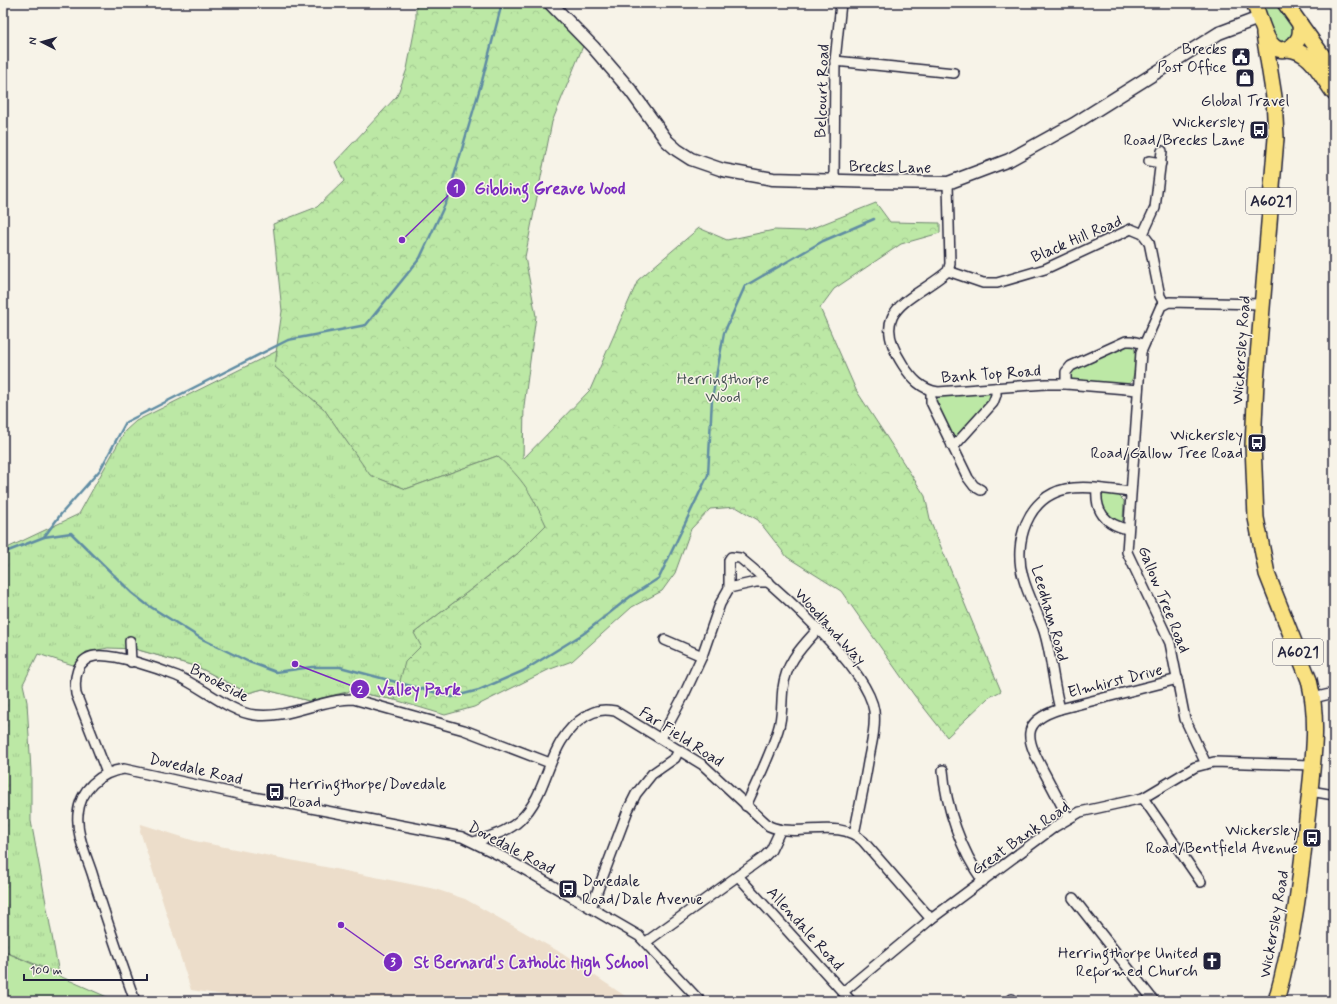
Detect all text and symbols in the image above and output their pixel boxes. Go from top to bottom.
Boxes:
north arrow [22,22,62,62]
text: N [26,37,40,45]
place label: Brecks Post Office [1157,39,1227,78]
street label: Belcourt Road [810,44,835,138]
public building icon: Brecks Post Office [1230,46,1252,68]
shop icon: Global Travel [1234,67,1256,89]
place label: Global Travel [1201,91,1289,112]
place label: Wickersley Road/Brecks Lane [1123,112,1245,151]
bus stop icon: Wickersley Road/Brecks Lane [1248,119,1270,141]
street label: Brecks Lane [849,156,931,179]
callout: Gibbing Greave Wood [446,173,633,202]
text: Gibbing Greave Wood [475,178,626,203]
text: 1 [453,181,459,197]
road number: A6021 [1246,188,1296,214]
street label: Black Hill Road [1028,211,1125,268]
street label: Wickersley Road [1227,295,1256,405]
street label: Bank Top Road [941,361,1042,388]
park label: Herringthorpe Wood [677,369,769,408]
place label: Wickersley Road/Gallow Tree Road [1090,425,1243,464]
bus stop icon: Wickersley Road/Gallow Tree Road [1246,432,1268,454]
street label: Gallow Tree Road [1133,543,1195,656]
street label: Leedham Road [1026,563,1073,664]
street label: Woodland Way [790,584,870,670]
road number: A6021 [1273,639,1323,665]
street label: Brookside [186,659,253,708]
street label: Elmhirst Drive [1066,660,1165,703]
callout: Valley Park [350,675,467,704]
text: Valley Park [377,679,461,702]
text: 2 [357,683,363,699]
street label: Far Field Road [635,702,727,772]
street label: Dovedale Road [147,749,244,790]
place label: Herringthorpe/Dovedale Road [289,774,447,813]
bus stop icon: Herringthorpe/Dovedale Road [264,781,286,803]
street label: Great Bank Road [967,796,1074,880]
street label: Dovedale Road [464,817,558,880]
place label: Wickersley Road/Bentfield Avenue [1146,820,1298,859]
bus stop icon: Wickersley Road/Bentfield Avenue [1301,827,1323,849]
street label: Wickersley Road [1255,869,1294,980]
place label: Dovedale Road/Dale Avenue [582,871,704,910]
bus stop icon: Dovedale Road/Dale Avenue [557,878,579,900]
street label: Allendale Road [762,883,848,975]
place label: Herringthorpe United Reformed Church [1058,943,1198,984]
callout: St Bernard's Catholic High School [383,948,660,977]
church icon: Herringthorpe United Reformed Church [1201,950,1223,972]
text: St Bernard's Catholic High School [413,952,649,977]
text: 3 [390,955,396,971]
scale bar [24,956,147,982]
text: 100 m [30,963,62,979]

